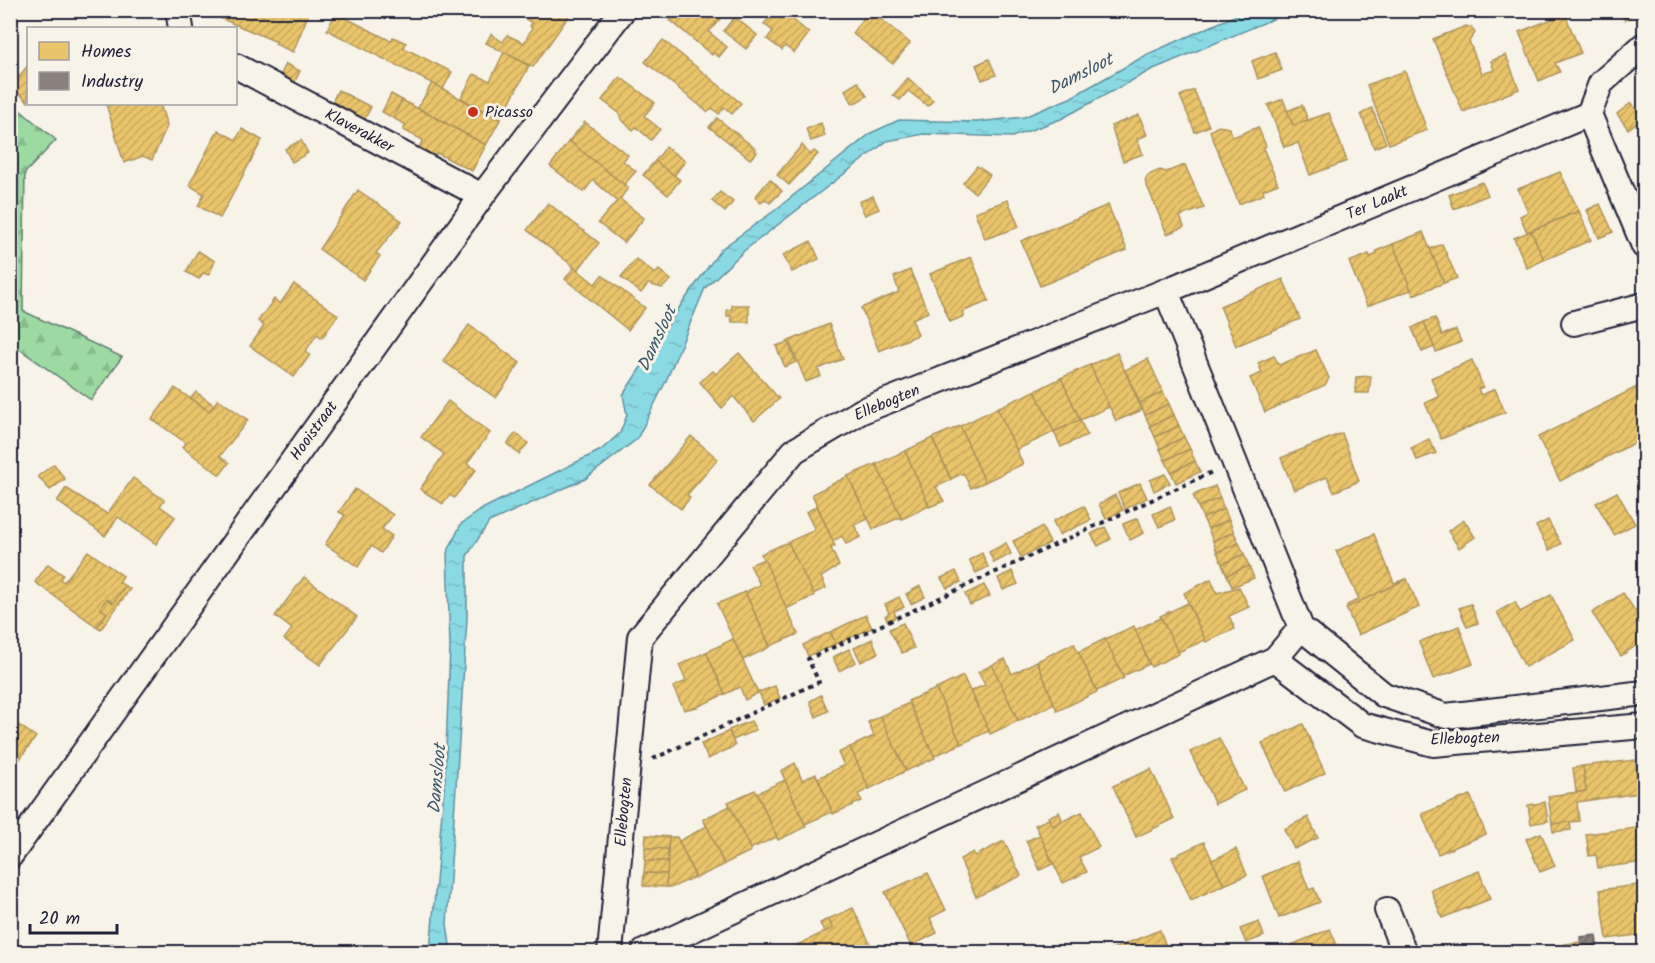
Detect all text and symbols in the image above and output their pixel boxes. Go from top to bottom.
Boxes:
legend [27,27,237,105]
text: Homes [81,38,132,67]
water label: Damsloot [1043,45,1121,104]
text: Industry [81,68,143,97]
place label: Picasso [485,100,533,125]
street label: Klaverakker [320,102,400,160]
marker: Picasso [466,105,480,119]
street label: Ter Laakt [1342,178,1412,227]
water label: Damsloot [630,299,687,377]
street label: Ellebogten [850,378,924,428]
street label: Hooistraat [284,395,345,466]
street label: Ellebogten [1430,725,1500,753]
water label: Damsloot [421,740,456,815]
street label: Ellebogten [609,776,639,848]
scale bar [30,897,117,935]
text: 20 m [39,905,80,934]

